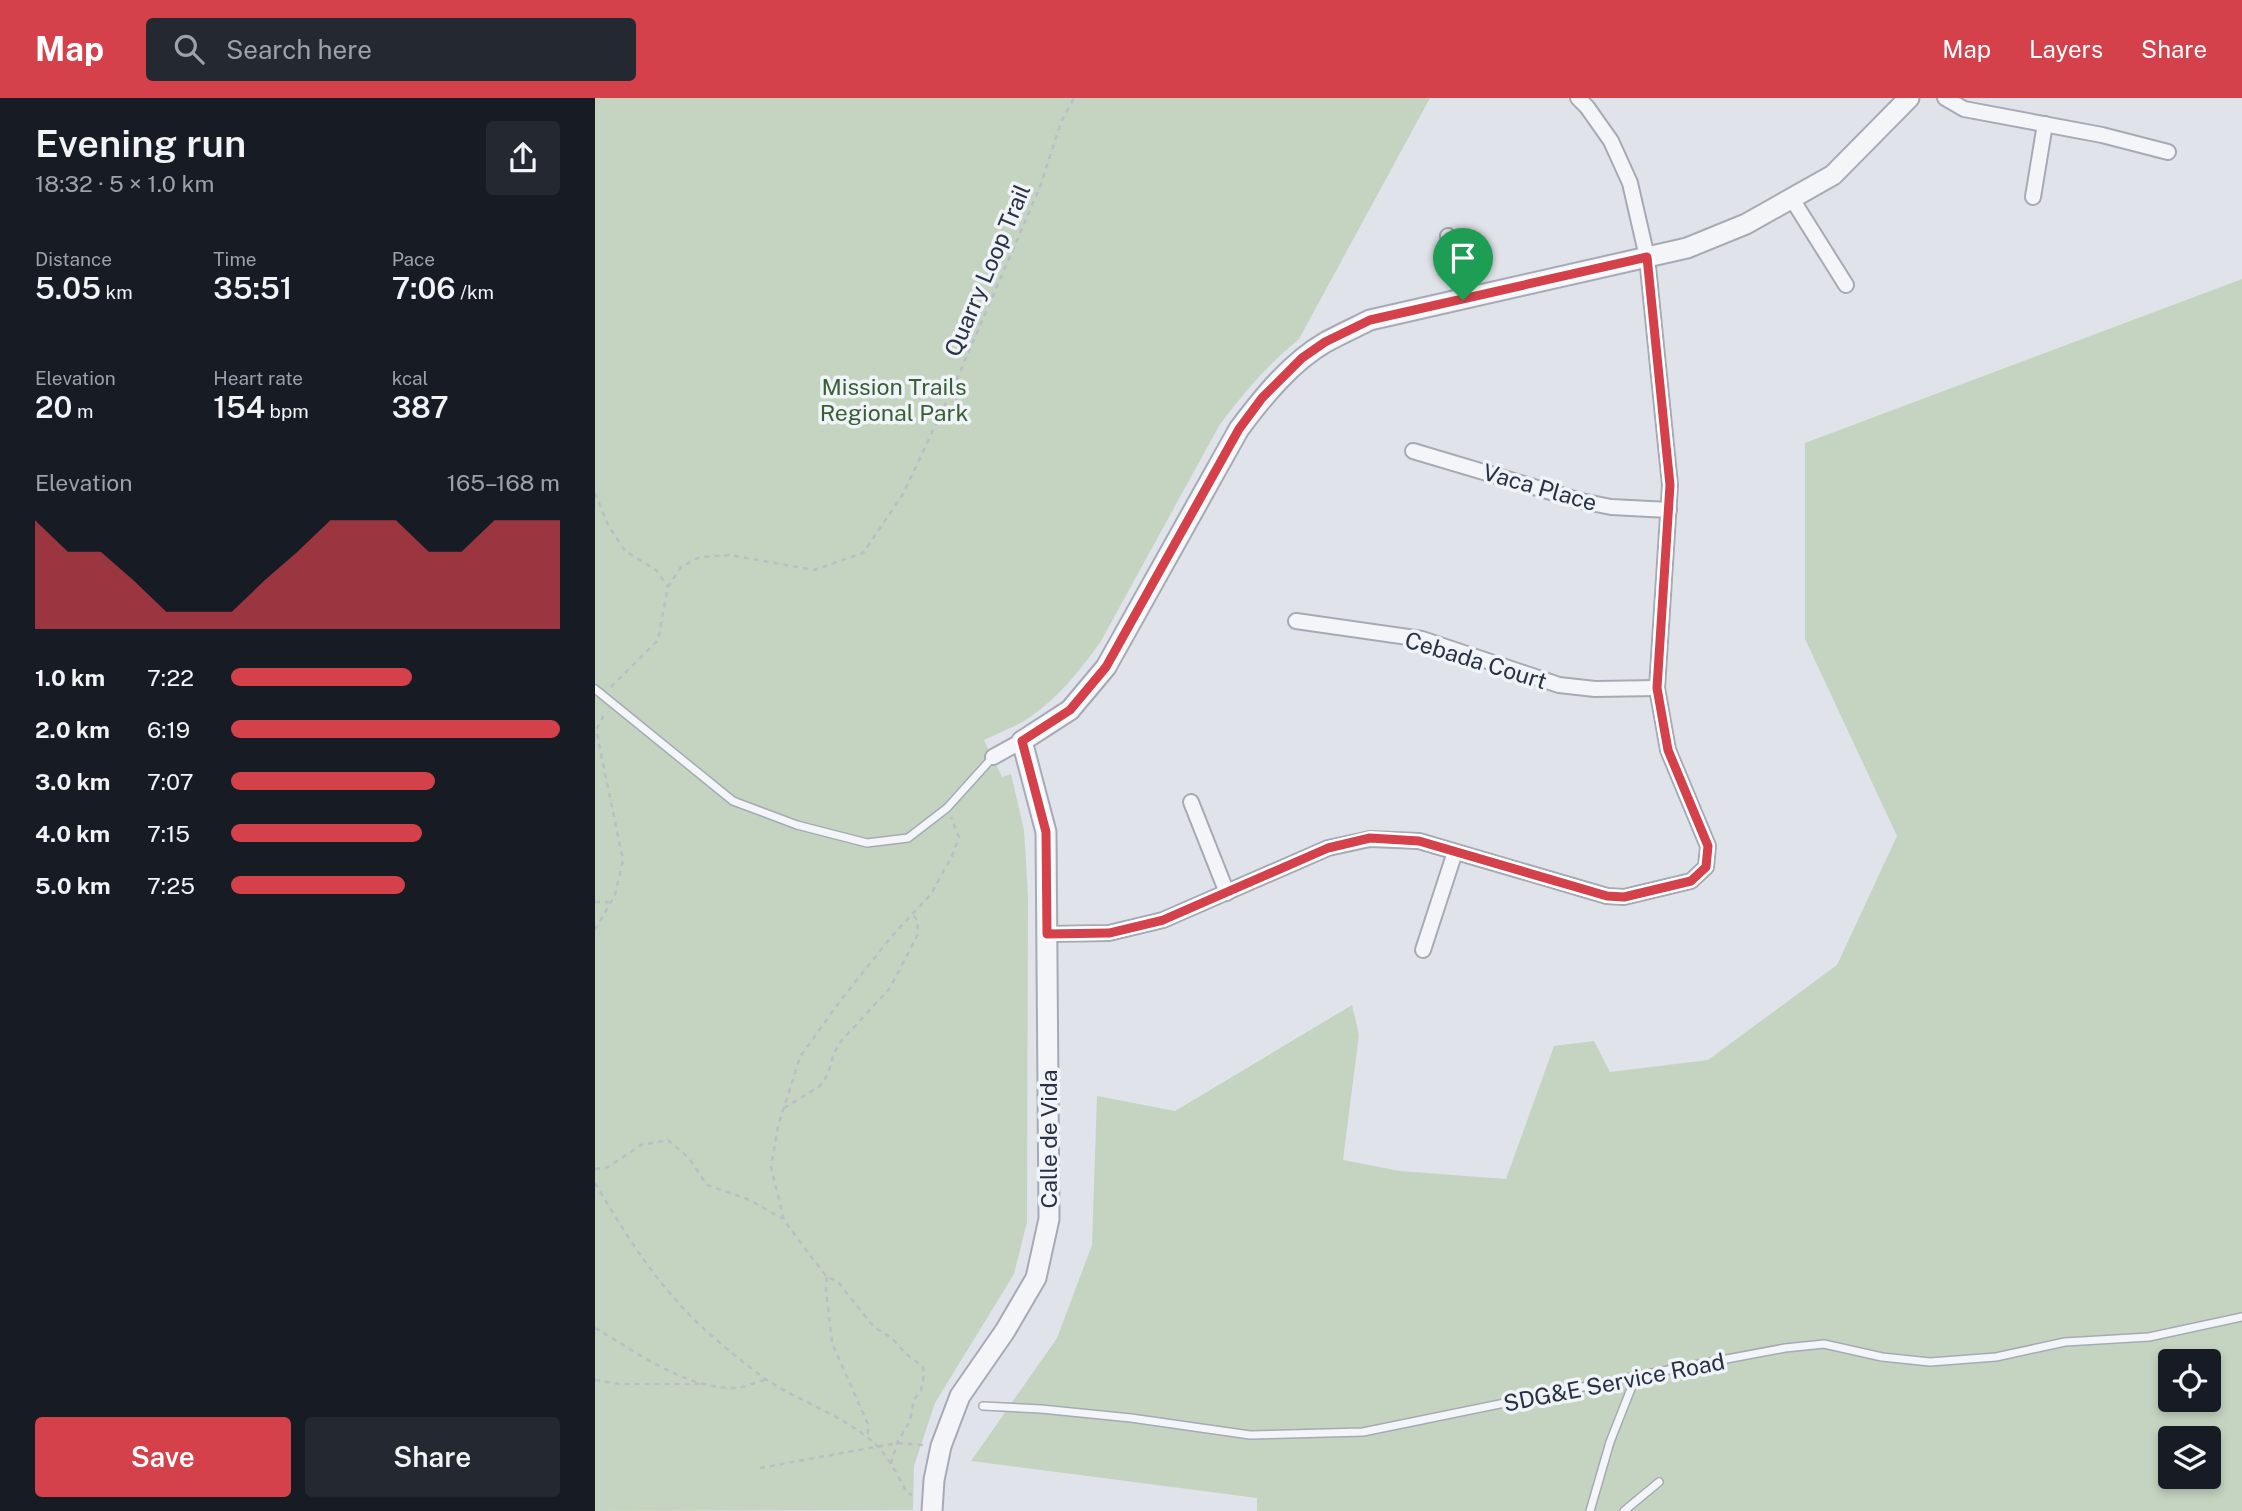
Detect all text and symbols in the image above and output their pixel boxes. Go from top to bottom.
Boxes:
search box [146,18,636,81]
text: Map [35,30,104,68]
icon: search [170,30,208,68]
text: Search here [226,34,372,65]
text: Map [1942,35,1991,63]
text: Layers [2029,35,2103,63]
text: Share [2141,35,2207,63]
text: Evening run [35,121,246,166]
button: share [486,121,560,195]
text: 18:32 · 5 × 1.0 km [35,170,214,197]
street label: Quarry Loop Trail [939,180,1035,360]
pin [1433,228,1493,300]
icon: arrive [1444,239,1482,277]
text: Distance [35,248,112,270]
text: Time [213,248,257,270]
text: Pace [392,248,435,270]
text: 5.05 [35,270,101,306]
text: 35:51 [213,270,292,306]
text: 7:06 [392,270,456,306]
text: km [101,281,133,303]
text: /km [456,281,494,303]
text: Elevation [35,367,116,389]
text: Heart rate [213,367,303,389]
text: kcal [392,367,428,389]
park label: Mission Trails Regional Park [820,373,968,426]
text: 20 [35,389,72,425]
text: 154 [213,389,265,425]
text: 387 [392,389,449,425]
text: m [72,400,93,422]
text: bpm [265,400,309,422]
street label: Vaca Place [1480,458,1600,516]
text: Elevation [35,469,133,496]
text: 165–168 m [447,469,560,496]
street label: Cebada Court [1402,626,1550,694]
text: 1.0 km [35,664,105,691]
text: 7:22 [147,664,194,691]
text: 2.0 km [35,716,110,743]
text: 6:19 [147,716,190,743]
text: 3.0 km [35,768,110,795]
text: 7:07 [147,768,193,795]
text: 4.0 km [35,820,110,847]
text: 7:15 [147,820,190,847]
text: 5.0 km [35,872,111,899]
text: 7:25 [147,872,195,899]
street label: Calle de Vida [1035,1070,1062,1208]
street label: SDG&E Service Road [1501,1347,1727,1417]
map controls [2158,1349,2221,1489]
button: locate [2158,1349,2221,1412]
button: Save [35,1417,291,1497]
button: Share [305,1417,560,1497]
button: layers [2158,1426,2221,1489]

